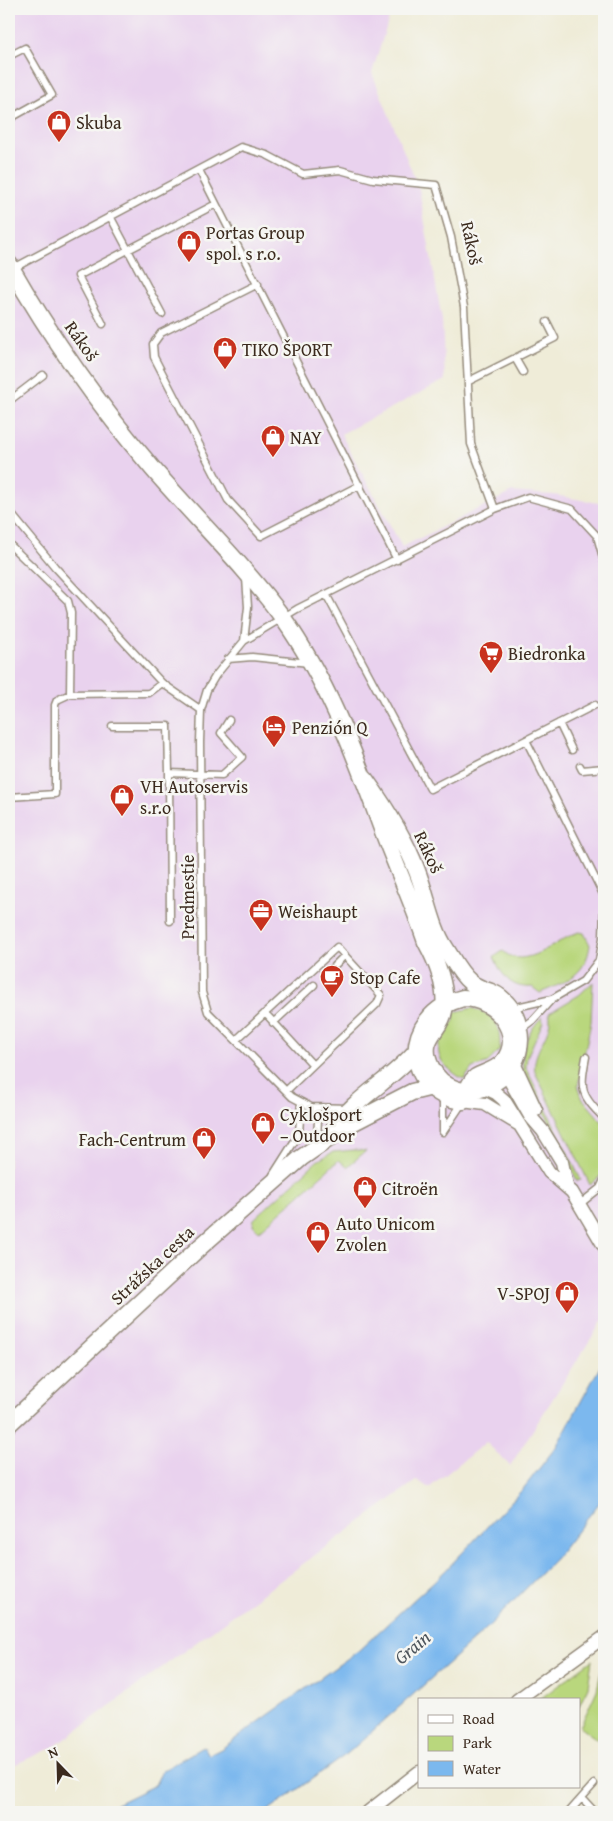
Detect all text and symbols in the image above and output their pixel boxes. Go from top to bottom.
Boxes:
shop icon: Skuba [46,109,72,143]
place label: Skuba [76,109,122,136]
place label: Portas Group spol. s r.o. [206,219,305,267]
street label: Rákoš [454,219,490,267]
shop icon: Portas Group spol. s r.o. [176,229,202,263]
street label: Rákoš [58,315,106,367]
shop icon: TIKO ŠPORT [212,336,238,370]
place label: TIKO ŠPORT [242,336,332,363]
shop icon: NAY [260,424,286,458]
place label: NAY [290,424,322,451]
supermarket icon: Biedronka [478,640,504,674]
place label: Biedronka [508,640,586,667]
hotel icon: Penzión Q [261,714,287,748]
place label: Penzión Q [292,714,368,741]
place label: VH Autoservis s.r.o [140,773,248,821]
shop icon: VH Autoservis s.r.o [109,783,135,817]
street label: Rákoš [407,826,451,878]
street label: Predmestie [174,854,201,940]
office icon: Weishaupt [248,898,274,932]
place label: Weishaupt [278,898,358,925]
cafe icon: Stop Cafe [319,964,345,998]
place label: Stop Cafe [350,964,421,991]
place label: Cyklošport – Outdoor [280,1101,363,1149]
shop icon: Cyklošport – Outdoor [250,1111,276,1145]
place label: Fach-Centrum [79,1126,186,1153]
shop icon: Fach-Centrum [191,1126,217,1160]
shop icon: Citroën [352,1175,378,1209]
place label: Citroën [382,1175,438,1202]
place label: Auto Unicom Zvolen [336,1210,435,1258]
street label: Strážska cesta [104,1219,200,1311]
shop icon: Auto Unicom Zvolen [305,1220,331,1254]
place label: V-SPOJ [497,1280,550,1307]
shop icon: V-SPOJ [554,1280,580,1314]
water label: Grain [388,1623,437,1671]
legend [418,1698,580,1788]
text: Road [463,1708,494,1729]
text: Park [463,1732,492,1753]
north arrow [32,1738,82,1788]
text: N [45,1741,62,1763]
text: Water [463,1758,501,1779]

